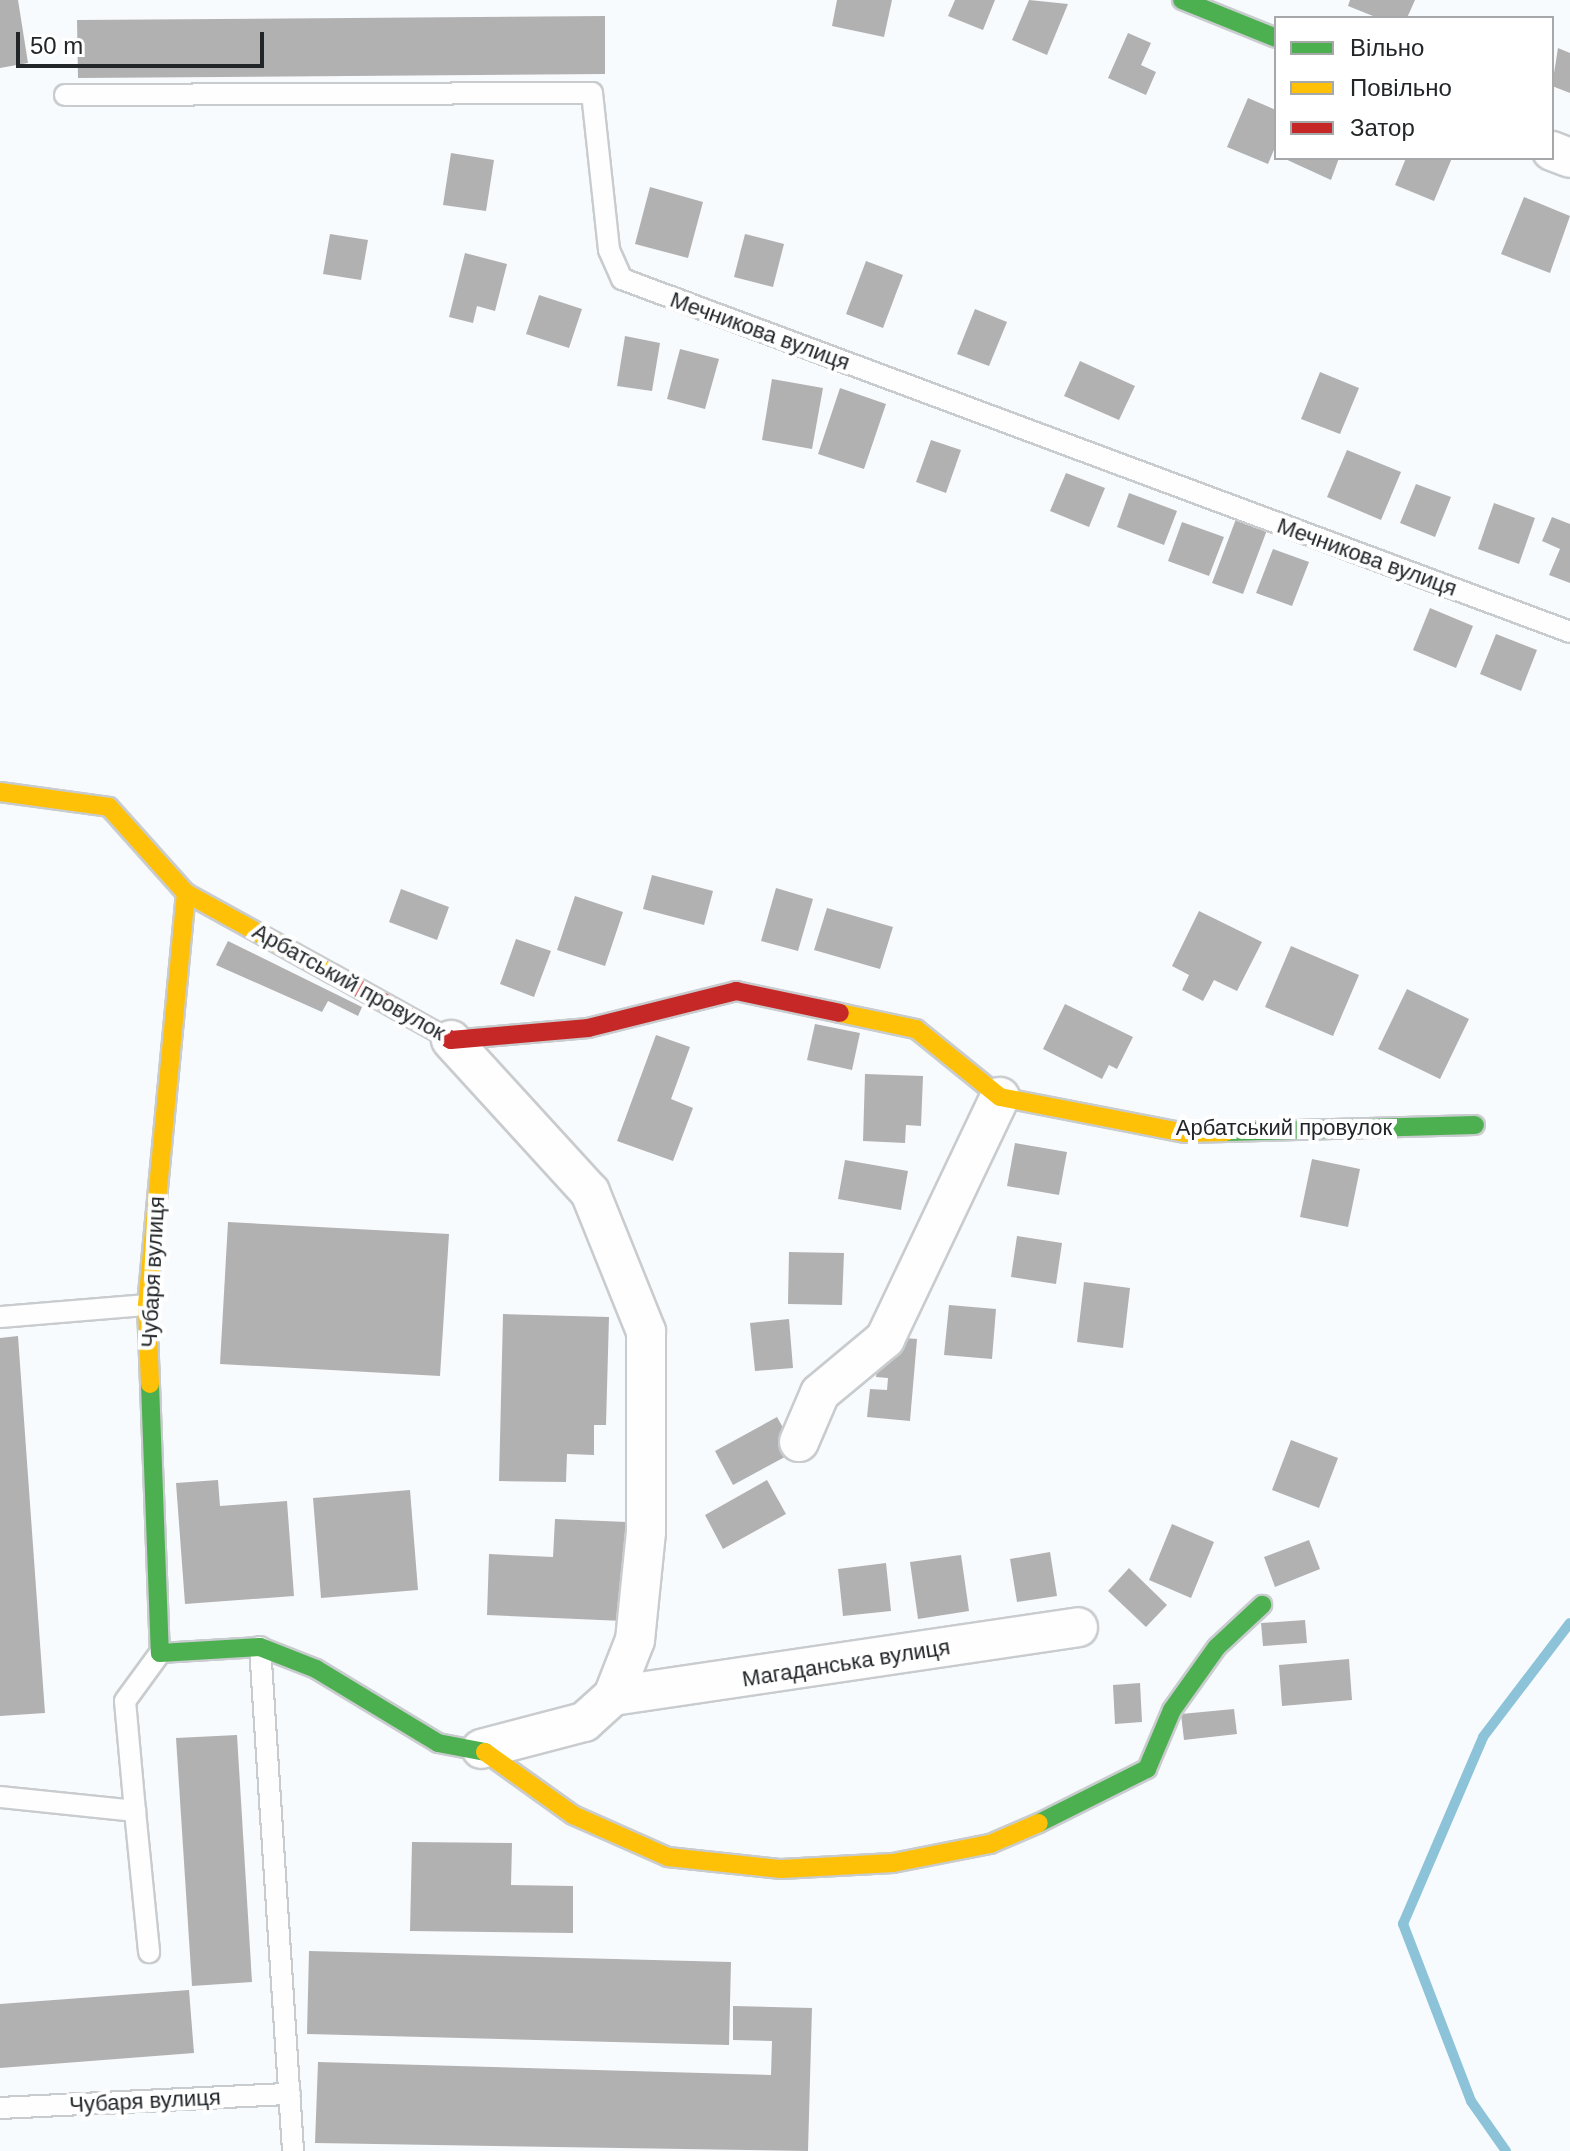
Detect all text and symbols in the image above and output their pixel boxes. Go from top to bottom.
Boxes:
scale bar [20,16,268,66]
legend [1274,16,1554,160]
text: 50 m [30,32,83,59]
text: Вільно [1350,34,1424,61]
text: Повільно [1350,74,1452,101]
text: Затор [1350,114,1415,141]
street label: Мечникова вулиця [667,286,853,376]
street label: Мечникова вулиця [1274,512,1460,602]
street label: Арбатський провулок [248,918,450,1046]
street label: Арбатський провулок [1176,1115,1392,1141]
street label: Чубаря вулиця [136,1196,170,1348]
street label: Магаданська вулиця [740,1634,952,1692]
street label: Чубаря вулиця [69,2084,221,2118]

